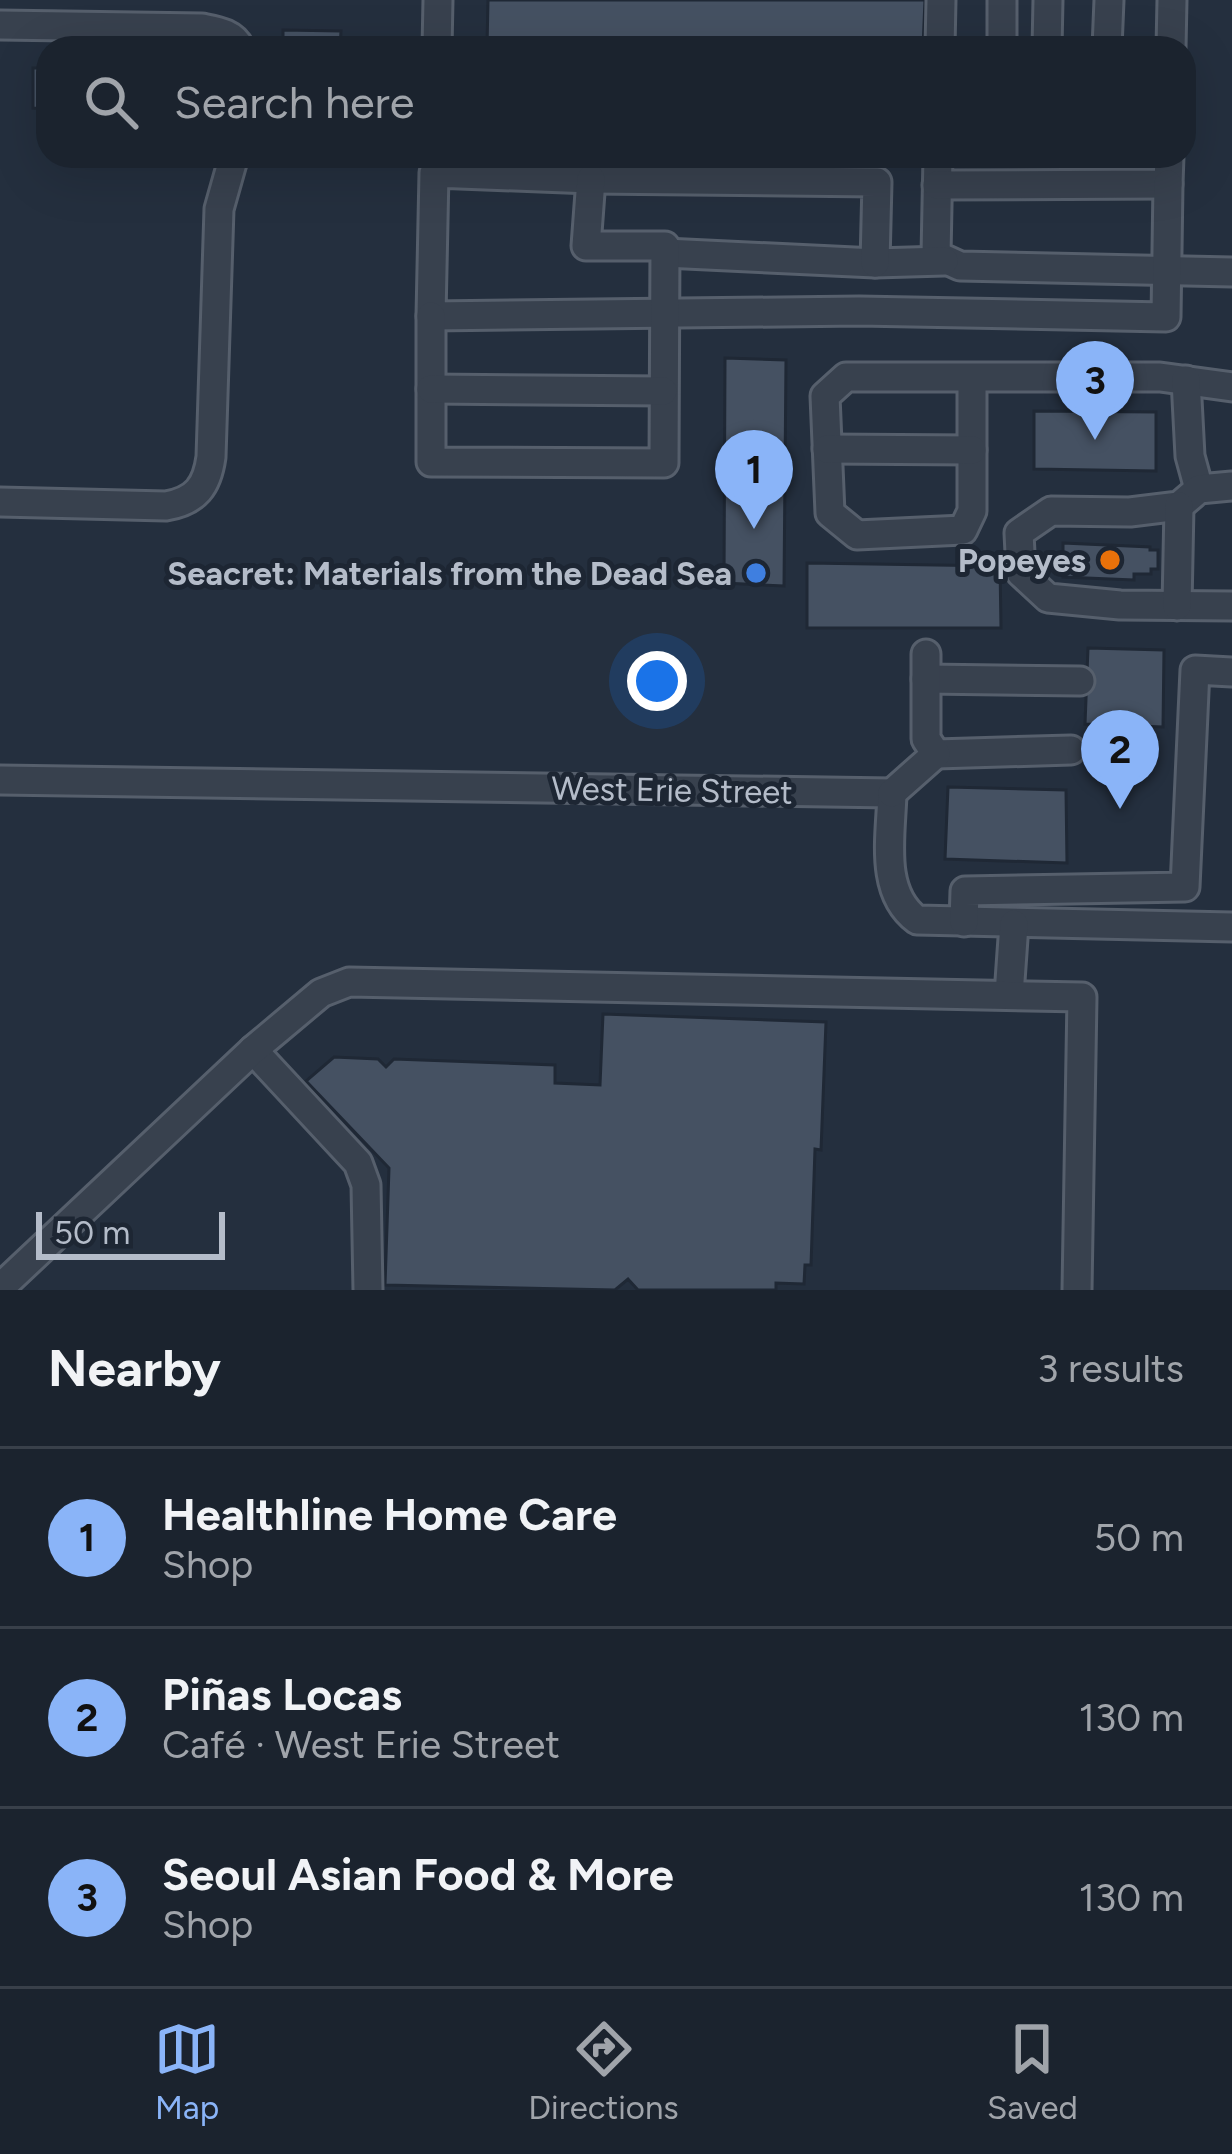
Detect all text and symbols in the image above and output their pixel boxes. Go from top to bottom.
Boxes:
search box [36,36,1196,168]
icon: search [78,69,144,135]
text: Search here [174,75,414,129]
pin: 3 [1056,341,1134,440]
pin: 1 [715,430,793,529]
place label: Popeyes [958,541,1086,580]
marker: Popeyes [1097,547,1123,573]
place label: Seacret: Materials from the Dead Sea [167,554,732,593]
marker: Seacret: Materials from the Dead Sea [743,560,769,586]
your location [627,651,687,711]
pin: 2 [1081,710,1159,809]
street label: West Erie Street [551,768,793,812]
scale bar [36,1206,225,1259]
text: 50 m [54,1213,130,1252]
text: Nearby [48,1338,221,1399]
text: 3 results [1037,1345,1184,1392]
text: Healthline Home Care [162,1487,617,1541]
text: 1 [79,1514,95,1561]
text: 50 m [1094,1514,1184,1561]
text: Shop [162,1541,253,1588]
text: Piñas Locas [162,1667,402,1721]
text: 2 [76,1694,98,1741]
text: 130 m [1079,1694,1184,1741]
text: Café · West Erie Street [162,1721,560,1768]
text: Seoul Asian Food & More [162,1847,674,1901]
text: 3 [76,1874,98,1921]
text: 130 m [1079,1874,1184,1921]
text: Shop [162,1901,253,1948]
tab: Map [154,2016,220,2127]
tab: Directions [528,2016,679,2127]
tab: Saved [987,2016,1078,2127]

